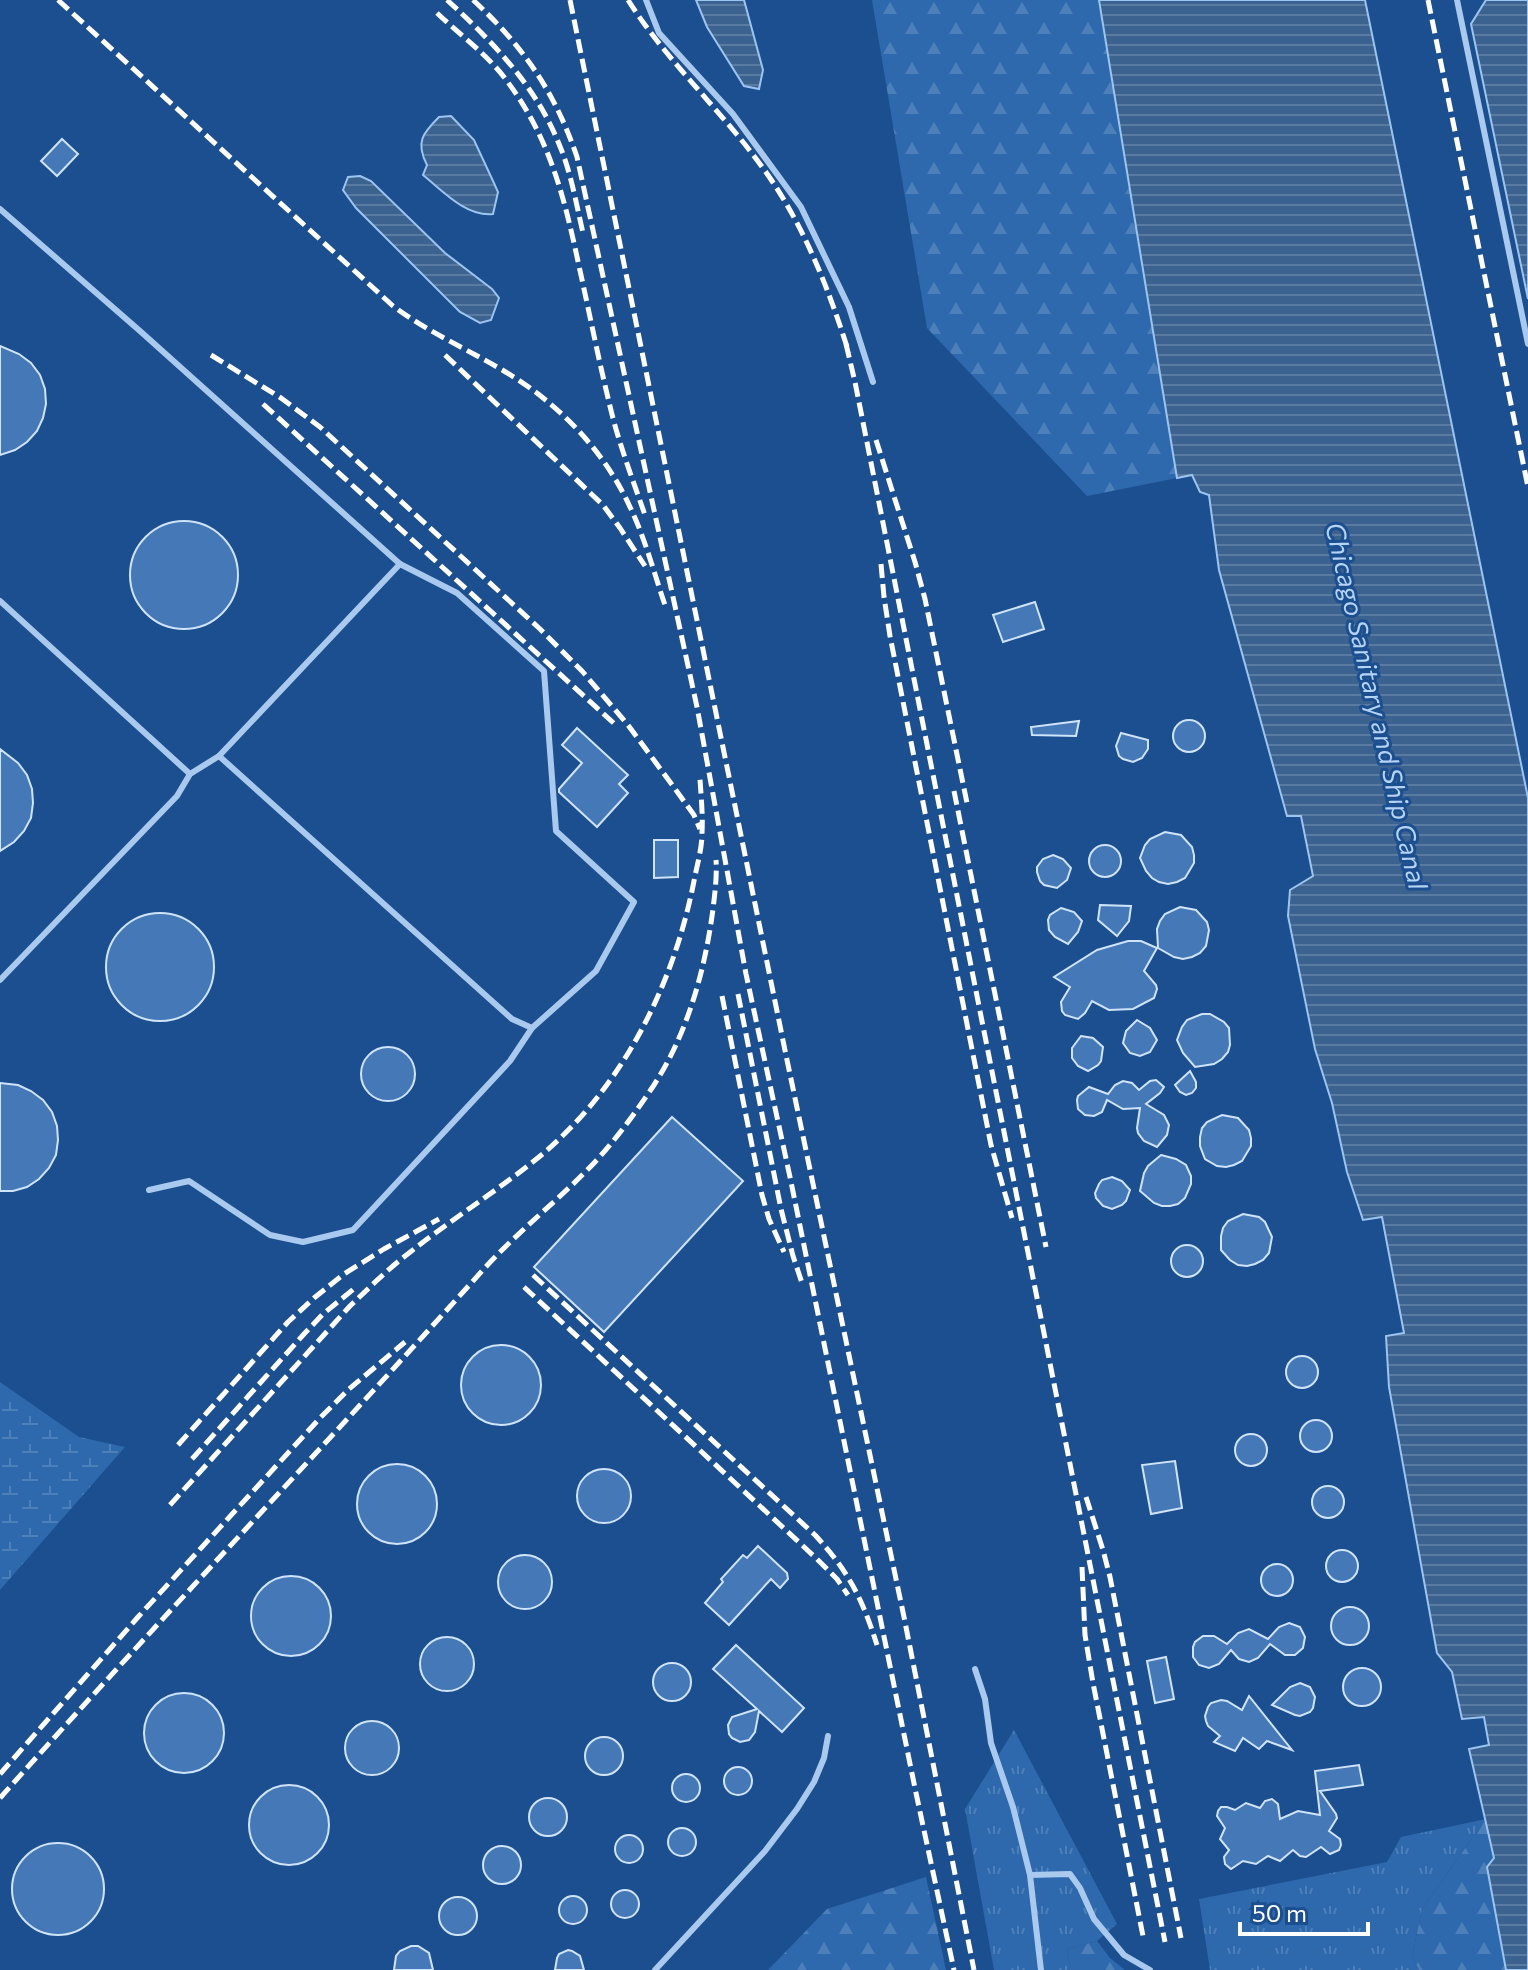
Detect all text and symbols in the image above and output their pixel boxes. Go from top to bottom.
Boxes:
water label: Chicago Sanitary and Ship Canal [1320,519,1435,894]
scale bar [1240,1886,1368,1936]
text: 50 m [1252,1898,1307,1927]

